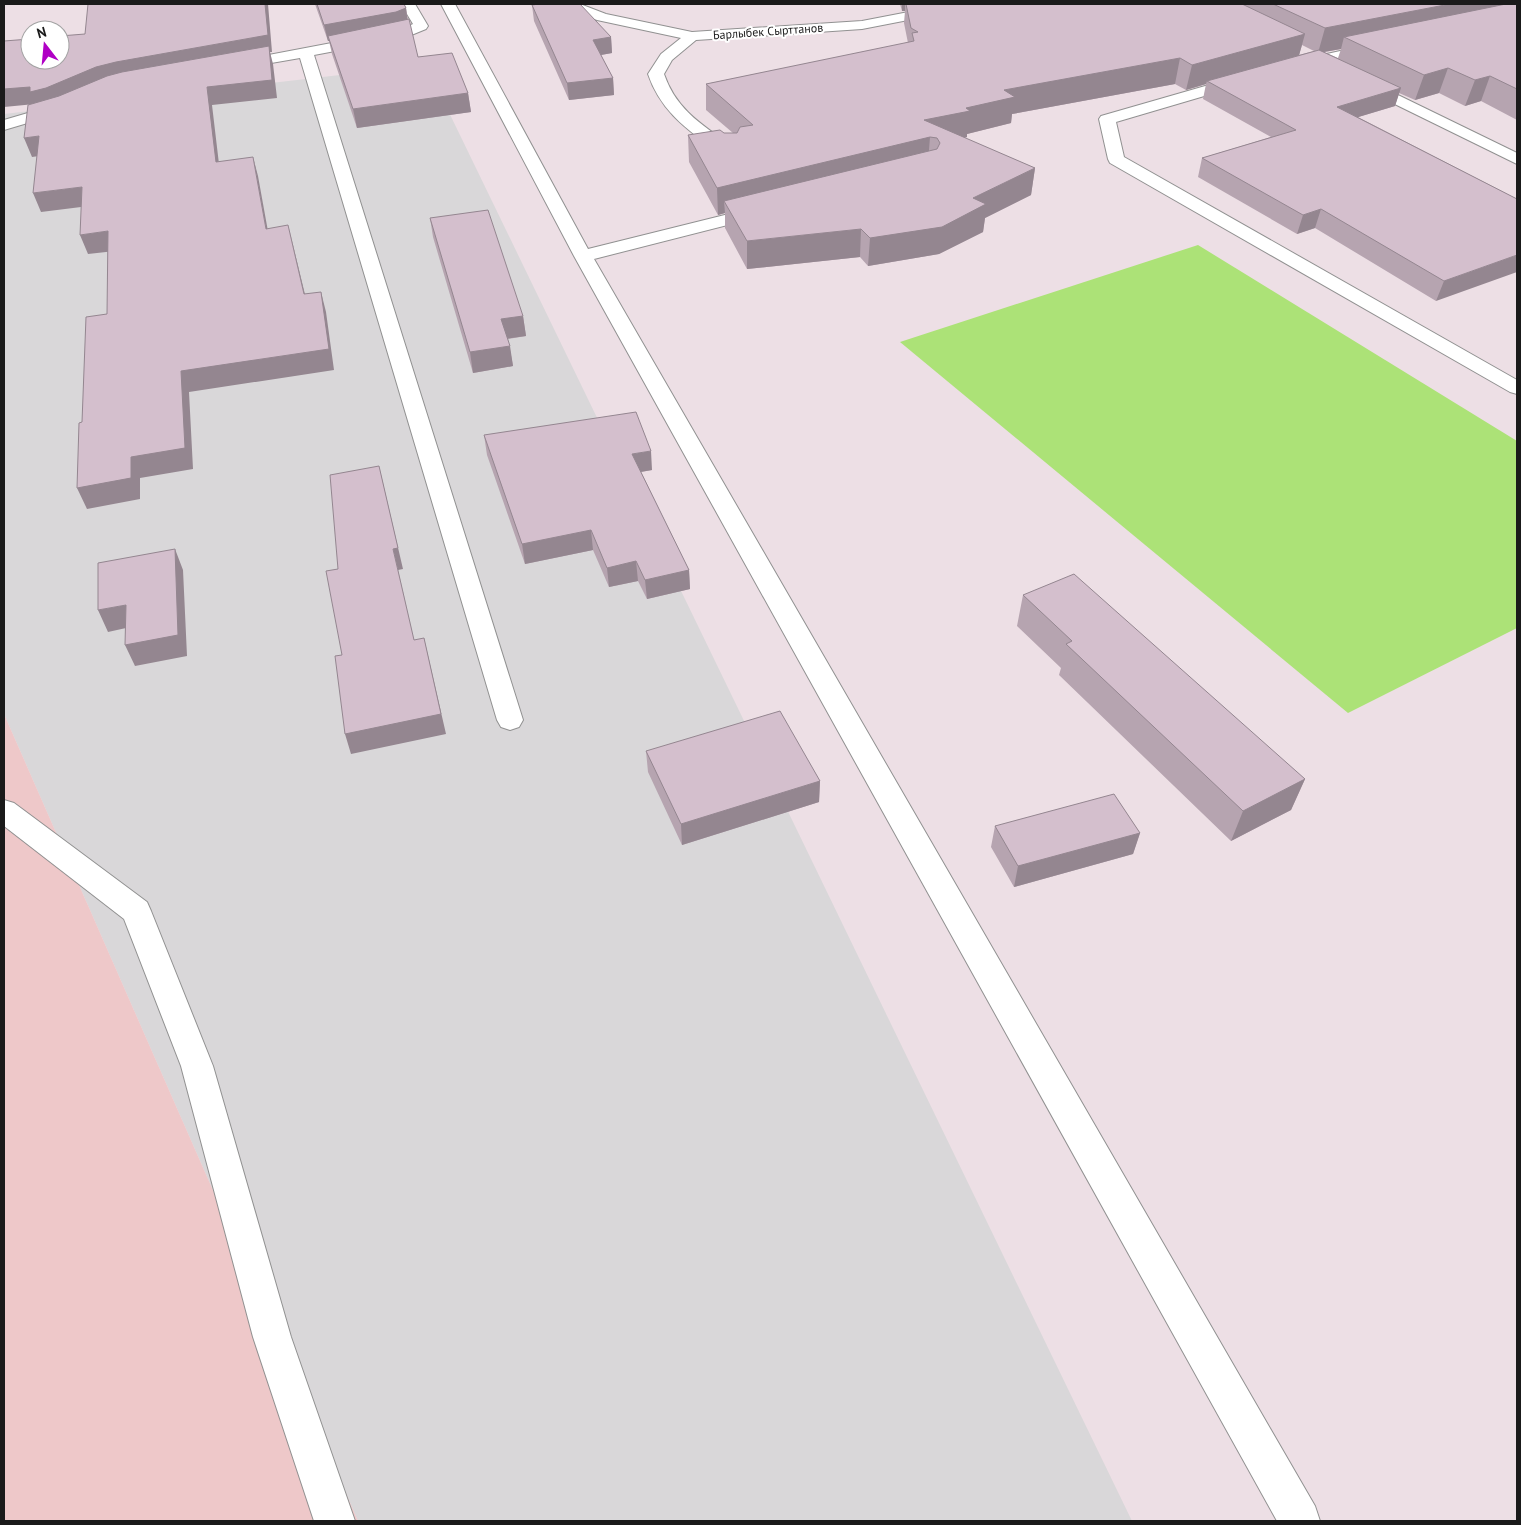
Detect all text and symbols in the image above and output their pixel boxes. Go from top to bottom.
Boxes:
north arrow [20,20,70,70]
street label: Барлыбек Сырттанов [712,20,824,42]
text: N [35,23,48,42]

